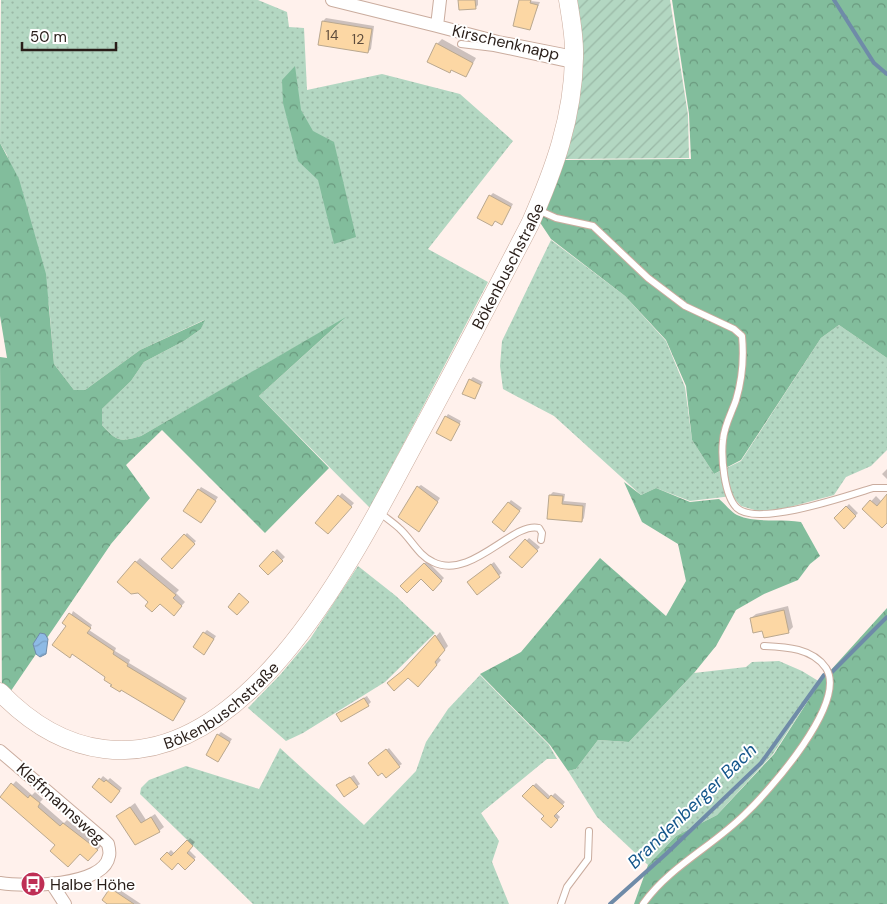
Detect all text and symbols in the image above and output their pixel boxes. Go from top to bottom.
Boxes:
scale bar [22,20,116,52]
street label: Kirschenknapp [450,20,562,65]
house number: 14 [326,26,339,44]
text: 50 m [30,27,67,47]
house number: 12 [352,30,364,48]
street label: Bökenbuschstraße [467,200,549,333]
street label: Bökenbuschstraße [161,657,284,754]
water label: Brandenberger Bach [622,738,762,874]
street label: Kleffmannsweg [12,758,109,849]
bus stop icon: Halbe Höhe [20,871,46,897]
place label: Halbe Höhe [50,874,135,895]

